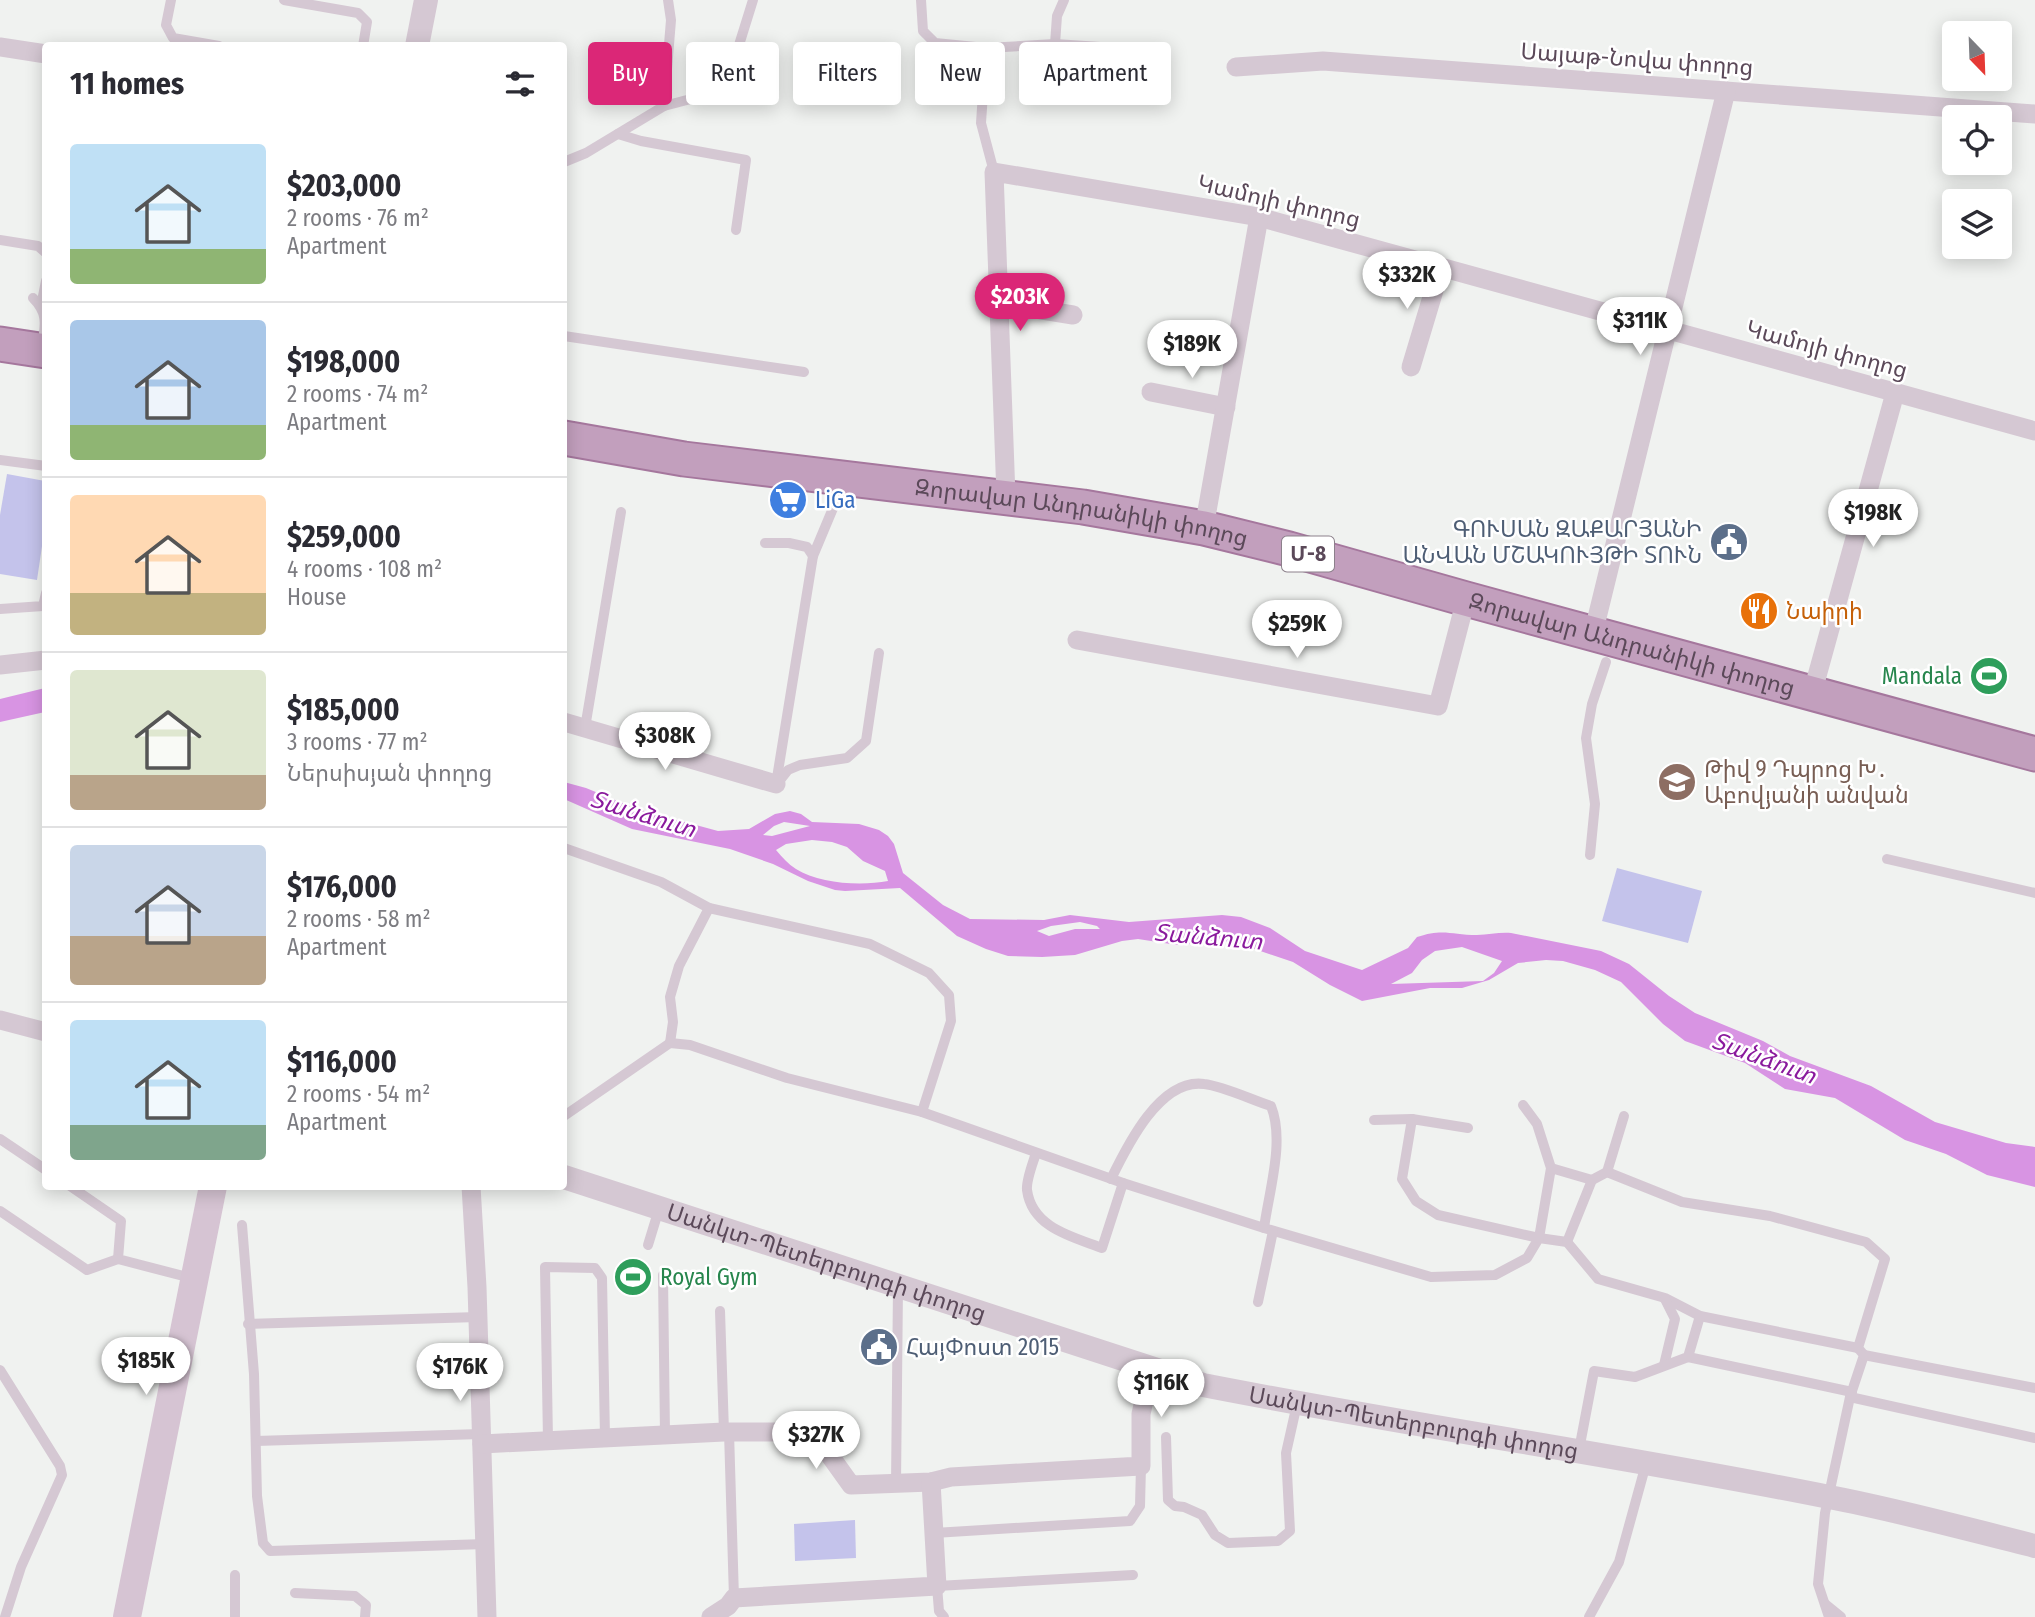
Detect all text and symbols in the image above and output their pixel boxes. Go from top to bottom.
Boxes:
north arrow [1942,21,2012,91]
map controls [1942,21,2012,259]
street label: Սայաթ-Նովա փողոց [1520,37,1754,81]
chip: Buy [588,42,672,105]
chip: Rent [686,42,779,105]
chip: Filters [793,42,901,105]
chip: New [915,42,1005,105]
chip: Apartment [1019,42,1171,105]
icon: filters [501,65,539,103]
text: 11 homes [70,66,184,102]
button: locate [1942,105,2012,175]
text: $203,000 [287,168,401,204]
street label: Կամոյի փողոց [1195,169,1363,233]
icon: home [126,172,210,256]
button: layers [1942,189,2012,259]
text: 2 rooms · 76 m² [287,204,429,232]
text: Apartment [287,232,387,260]
pin: $332K [1358,252,1456,311]
text: $332K [1378,260,1436,288]
pin: $203K [971,274,1069,333]
text: $203K [991,282,1049,310]
pin: $311K [1591,298,1689,357]
text: $311K [1613,306,1667,334]
street label: Կամոյի փողոց [1743,314,1911,384]
pin: $189K [1143,320,1241,380]
text: $189K [1163,329,1221,357]
text: $198,000 [287,344,400,380]
icon: home [126,348,210,432]
text: 2 rooms · 74 m² [287,380,428,408]
text: Apartment [287,408,387,436]
street label: Զորավար Անդրանիկի փողոց [913,473,1251,552]
supermarket icon: LiGa [767,479,809,521]
place label: LiGa [815,486,855,514]
pin: $198K [1824,490,1922,549]
text: $198K [1844,498,1902,526]
place label: ԳՈՒՍԱՆ ԶԱՔԱՐՅԱՆԻ ԱՆՎԱՆ ՄՇԱԿՈՒՅԹԻ ՏՈՒՆ [1402,515,1702,569]
text: $259,000 [287,519,401,555]
public building icon: ԳՈՒՍԱՆ ԶԱՔԱՐՅԱՆԻ ԱՆՎԱՆ ՄՇԱԿՈՒՅԹԻ ՏՈՒՆ [1708,521,1750,563]
icon: home [126,523,210,607]
road number: Մ-8 [1282,536,1334,572]
text: 4 rooms · 108 m² [287,555,442,583]
text: House [287,583,346,611]
street label: Զորավար Անդրանիկի փողոց [1466,586,1798,702]
restaurant icon: Նաիրի [1738,590,1780,632]
place label: Նաիրի [1786,597,1863,625]
pin: $259K [1248,600,1346,660]
text: $259K [1268,609,1326,637]
sports icon: Mandala [1968,655,2010,697]
place label: Mandala [1882,662,1962,690]
text: $185,000 [287,692,400,728]
icon: home [126,698,210,782]
pin: $308K [616,712,714,772]
text: $308K [635,721,695,749]
text: 3 rooms · 77 m² [287,728,428,756]
place label: Թիվ 9 Դպրոց Խ․ Աբովյանի անվան [1704,755,1909,809]
text: Ներսիսյան փողոց [287,759,492,787]
school or university icon: Թիվ 9 Դպրոց Խ․ Աբովյանի անվան [1656,761,1698,803]
water label: Տանձուտ [587,785,700,843]
text: $176,000 [287,869,397,905]
icon: home [126,873,210,957]
text: 2 rooms · 58 m² [287,905,431,933]
water label: Տանձուտ [1153,918,1264,956]
text: Apartment [287,933,387,961]
water label: Տանձուտ [1708,1026,1820,1090]
text: $116,000 [287,1044,397,1080]
icon: home [126,1048,210,1132]
text: 2 rooms · 54 m² [287,1080,430,1108]
text: Apartment [287,1108,387,1136]
street label: Սանկտ-Պետերբուրգի փողոց [663,1197,990,1327]
sports icon: Royal Gym [612,1256,654,1298]
place label: Royal Gym [660,1263,758,1291]
public building icon: ՀայՓոստ 2015 [858,1326,900,1368]
place label: ՀայՓոստ 2015 [906,1333,1059,1361]
pin: $185K [97,1338,195,1397]
pin: $176K [411,1344,509,1403]
text: $185K [117,1346,175,1374]
text: $176K [432,1352,488,1380]
pin: $116K [1112,1360,1210,1419]
text: $116K [1133,1368,1189,1396]
street label: Սանկտ-Պետերբուրգի փողոց [1246,1380,1581,1465]
pin: $327K [767,1412,865,1471]
text: $327K [788,1420,844,1448]

